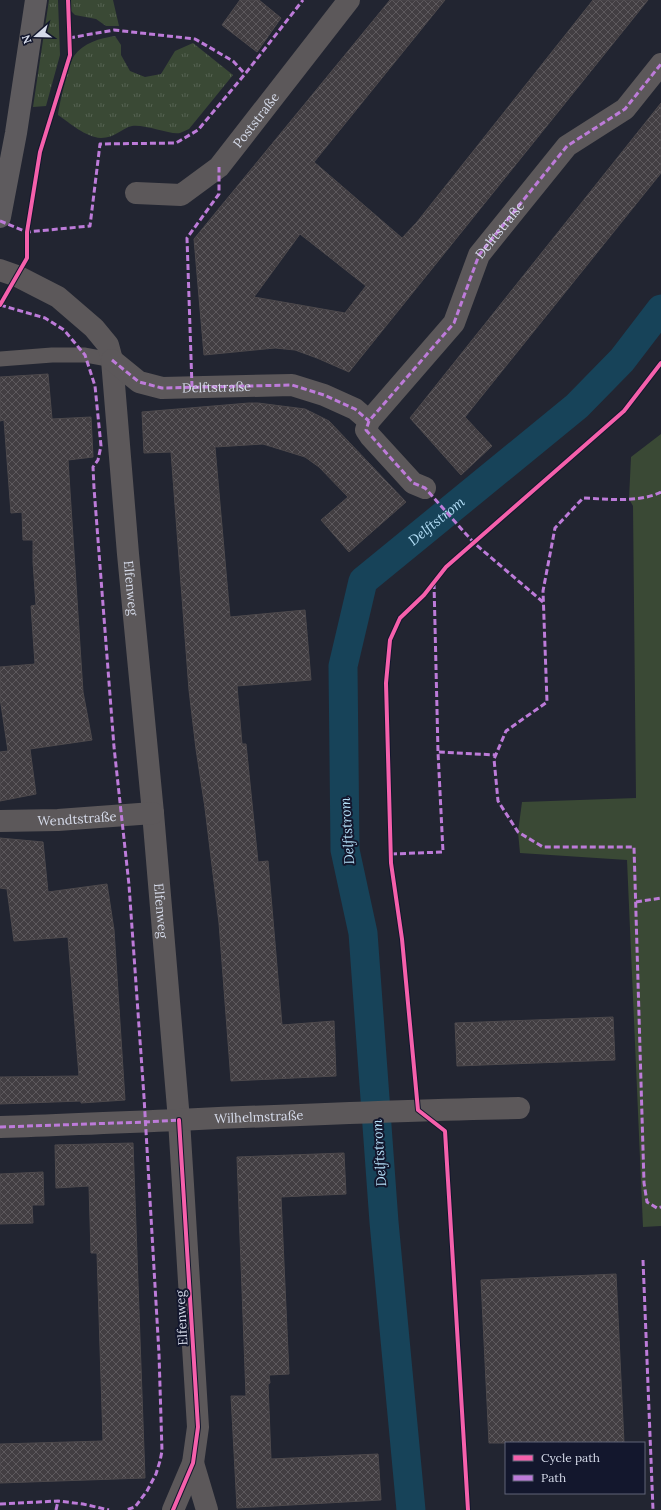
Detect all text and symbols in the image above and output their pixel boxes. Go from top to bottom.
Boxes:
north arrow [16,16,56,56]
text: N [18,33,35,46]
street label: Poststraße [229,89,283,151]
street label: Delftstraße [471,198,528,262]
street label: Delftstraße [182,378,251,397]
water label: Delftstrom [404,492,469,549]
street label: Elfenweg [120,560,142,617]
water label: Delftstrom [336,796,358,865]
street label: Wendtstraße [37,808,117,829]
street label: Elfenweg [150,882,172,940]
street label: Wilhelmstraße [214,1107,304,1127]
water label: Delftstrom [368,1118,390,1187]
street label: Elfenweg [172,1289,191,1346]
legend [505,1442,645,1494]
text: Cycle path [541,1450,600,1465]
text: Path [541,1470,566,1485]

